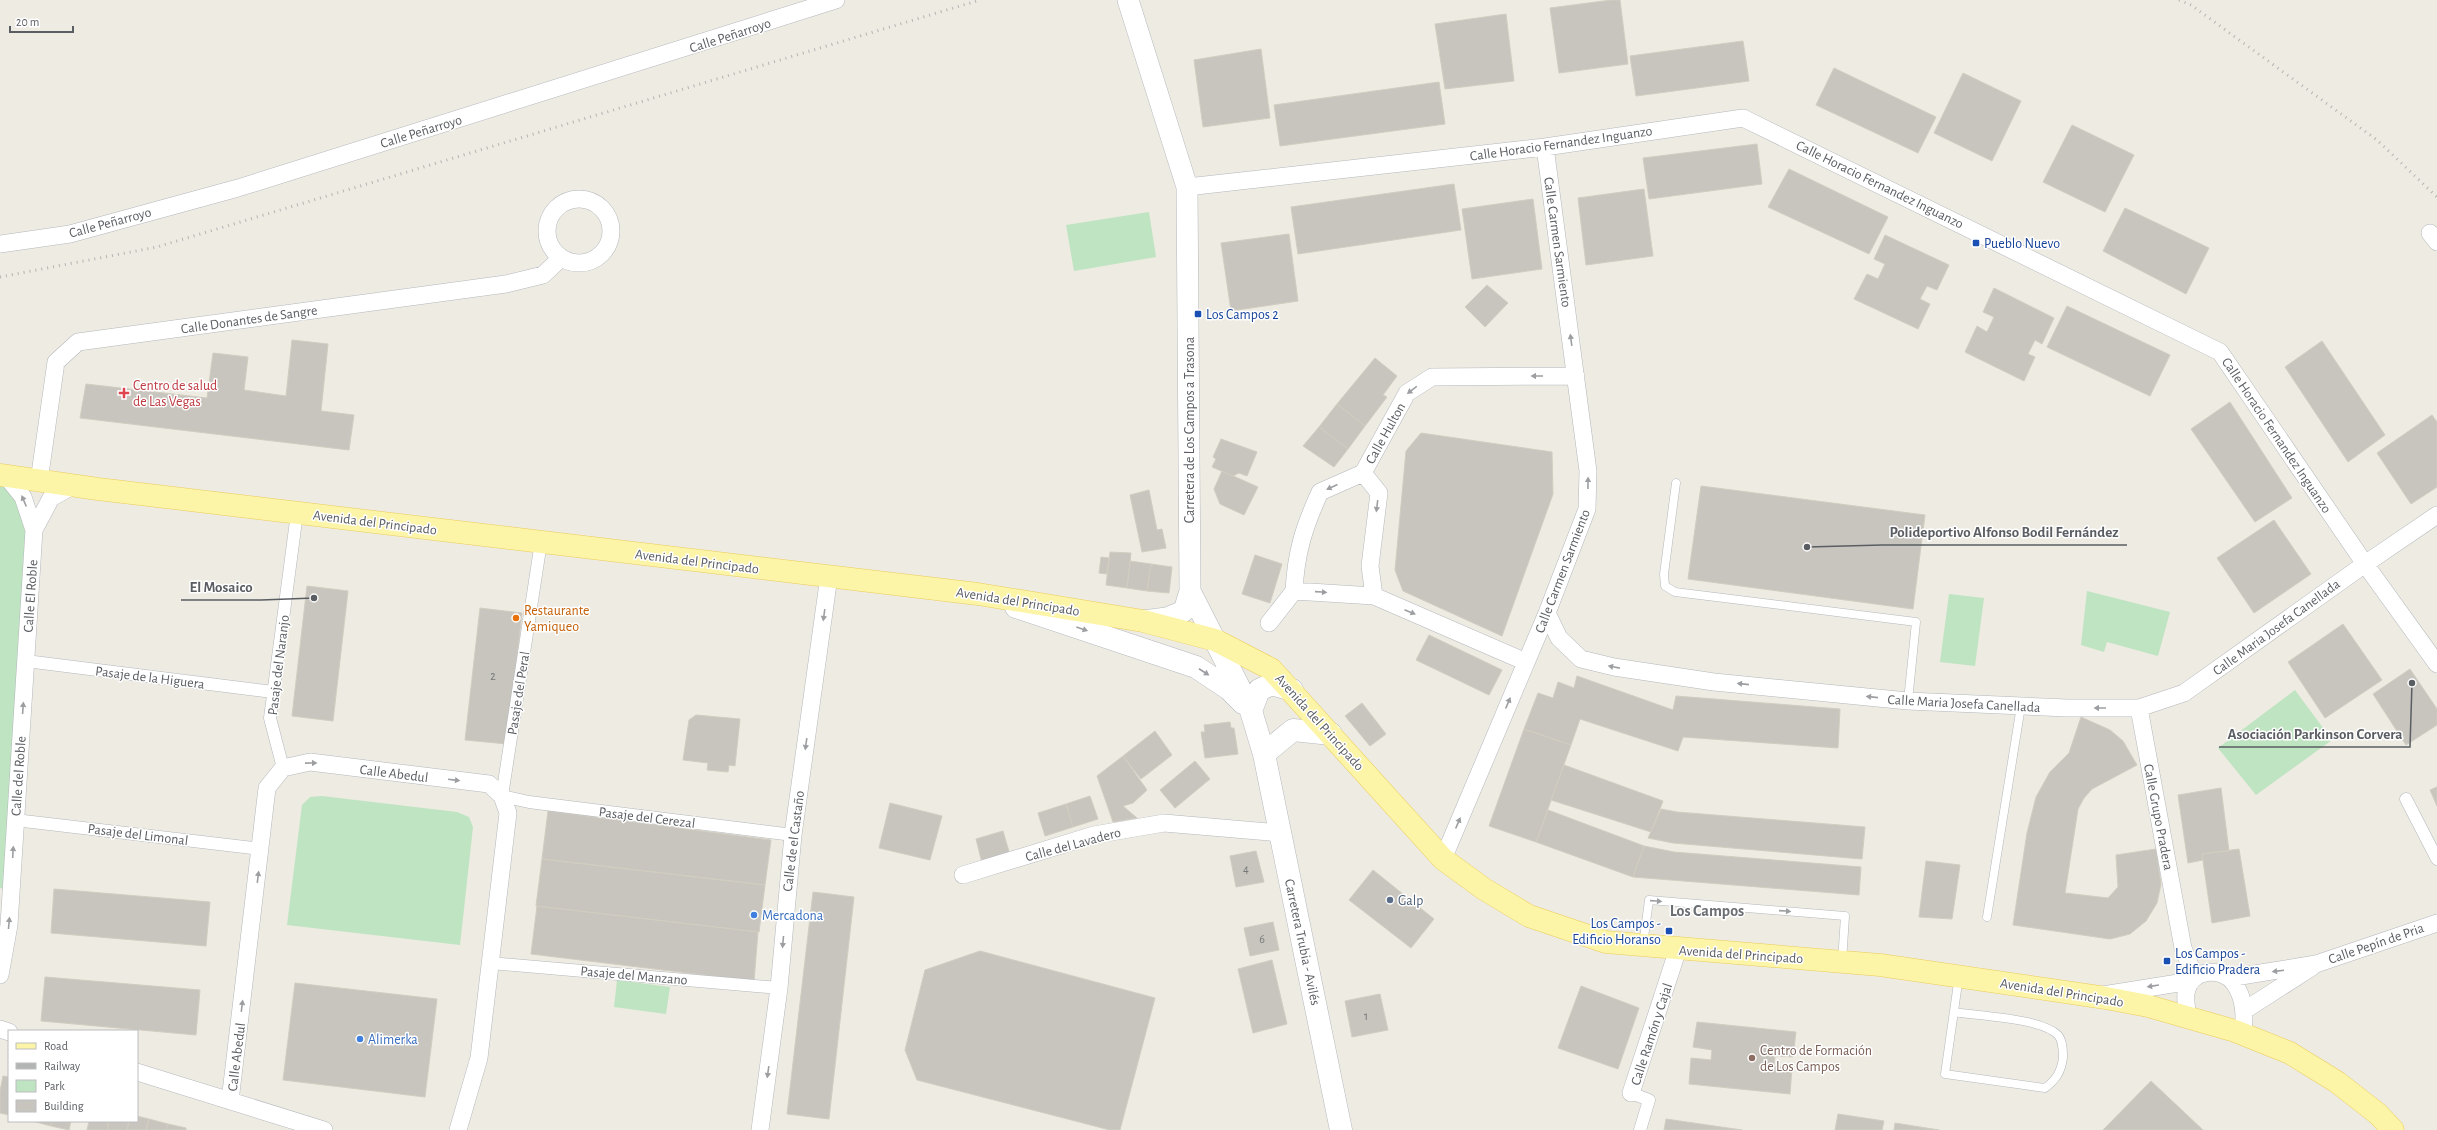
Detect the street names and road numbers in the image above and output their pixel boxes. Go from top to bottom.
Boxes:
street label: Calle Peñarroyo [688,16,773,56]
street label: Calle Peñarroyo [379,113,464,151]
street label: Calle Horacio Fernandez Inguanzo [1469,124,1653,164]
street label: Calle Horacio Fernandez Inguanzo [1794,138,1966,232]
street label: Calle Carmen Sarmiento [1541,176,1573,308]
street label: Calle Peñarroyo [68,205,153,241]
street label: Calle Donantes de Sangre [180,303,318,337]
street label: Carretera de Los Campos a Trasona [1183,336,1197,523]
street label: Calle Horacio Fernandez Inguanzo [2219,355,2334,516]
street label: Calle Hulton [1363,400,1408,466]
street label: Calle Carmen Sarmiento [1533,507,1593,635]
street label: Avenida del Principado [312,508,438,538]
street label: Avenida del Principado [634,547,760,577]
street label: Calle El Roble [21,559,41,633]
street label: Calle Maria Josefa Canellada [2211,577,2343,678]
street label: Avenida del Principado [955,585,1081,619]
street label: Pasaje del Naranjo [266,614,292,716]
street label: Pasaje del Peral [505,650,533,736]
street label: Pasaje de la Higuera [94,664,206,692]
street label: Avenida del Principado [1272,672,1366,774]
street label: Calle Maria Josefa Canellada [1887,693,2041,715]
street label: Calle del Roble [9,736,29,817]
street label: Calle Abedul [359,763,429,785]
street label: Calle Grupo Pradera [2141,763,2175,872]
street label: Calle de el Castaño [781,790,807,892]
street label: Pasaje del Cerezal [598,805,696,831]
street label: Pasaje del Limonal [87,822,189,848]
street label: Calle del Lavadero [1024,825,1123,864]
street label: Carretera Trubia - Avilés [1282,878,1322,1007]
street label: Calle Pepín de Pria [2327,921,2426,967]
street label: Avenida del Principado [1678,944,1804,966]
street label: Pasaje del Manzano [580,964,688,988]
street label: Avenida del Principado [1999,976,2125,1010]
street label: Calle Ramón y Cajal [1629,982,1675,1087]
street label: Calle Abedul [226,1022,248,1092]

